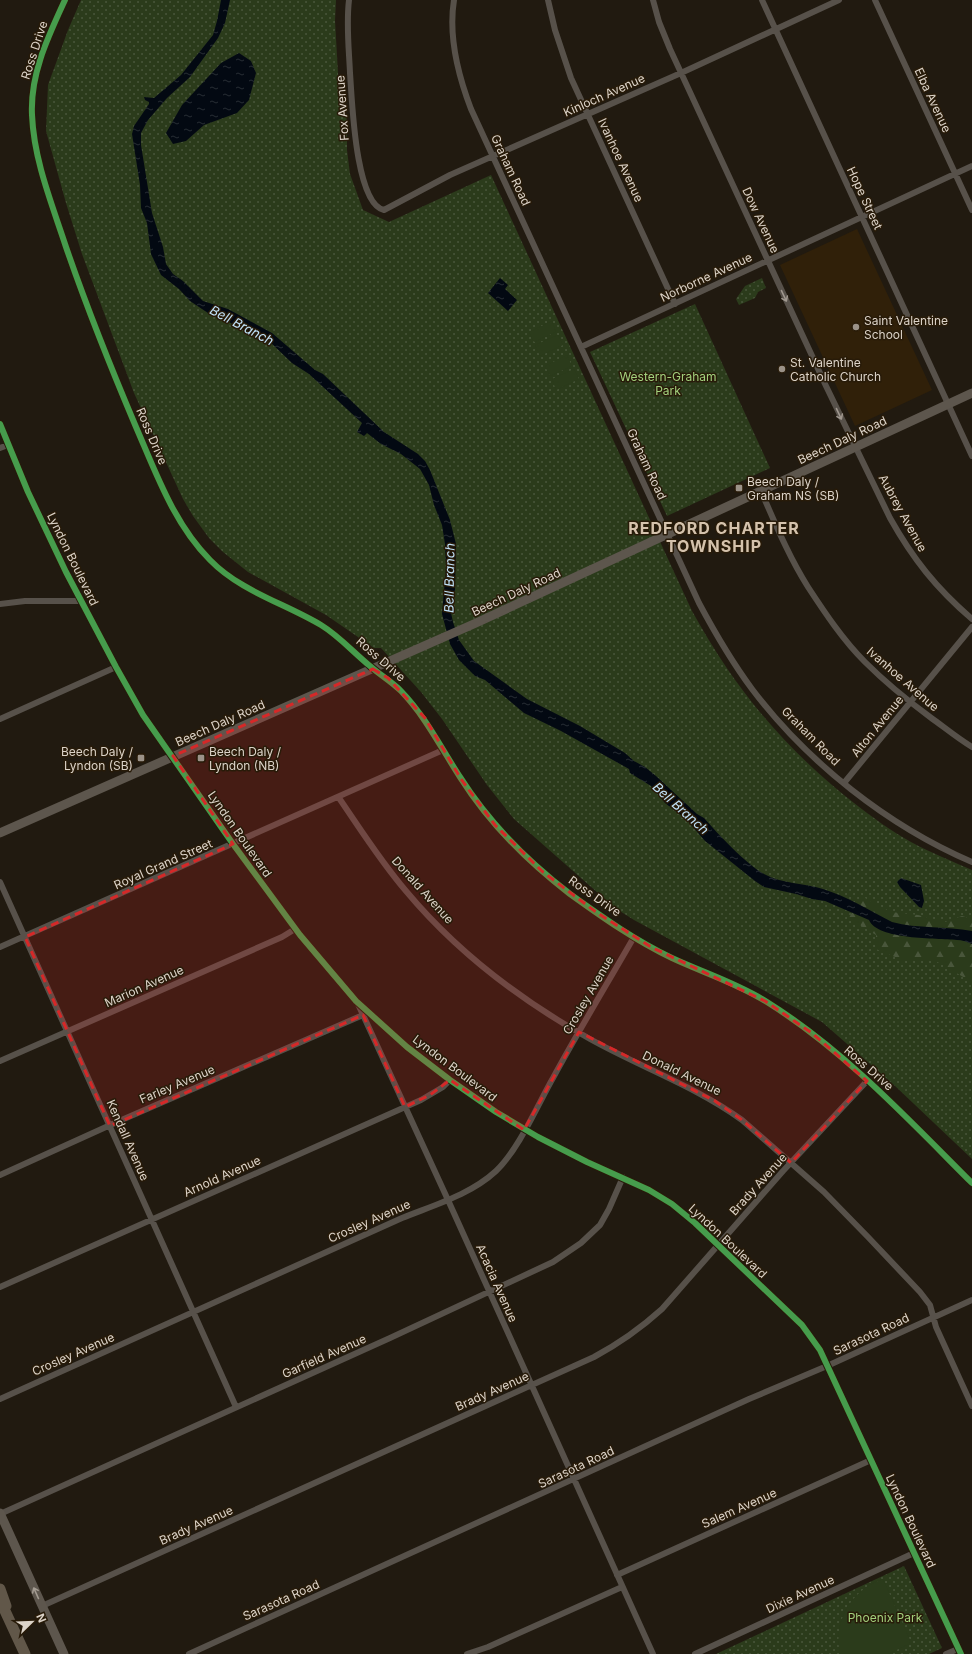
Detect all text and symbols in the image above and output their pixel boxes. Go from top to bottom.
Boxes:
street label: Ross Drive [18,19,50,81]
street label: Elba Avenue [911,65,955,135]
street label: Kinloch Avenue [561,70,647,120]
street label: Fox Avenue [332,75,352,141]
street label: Ivanhoe Avenue [595,116,647,204]
street label: Graham Road [488,132,534,208]
street label: Hope Street [844,164,886,232]
street label: Dow Avenue [739,185,783,255]
street label: Norborne Avenue [658,249,754,305]
one-way arrow [781,289,788,301]
water label: Bell Branch [207,302,277,349]
place label: Saint Valentine School [864,313,948,342]
marker: Saint Valentine School [851,322,861,332]
place label: St. Valentine Catholic Church [790,355,881,384]
marker: St. Valentine Catholic Church [777,364,787,374]
park label: Western-Graham Park [619,369,717,398]
street label: Ross Drive [133,405,171,467]
one-way arrow [836,407,843,419]
street label: Beech Daly Road [795,413,889,467]
street label: Graham Road [624,426,670,502]
street label: Aubrey Avenue [876,472,930,554]
place label: Beech Daly / Graham NS (SB) [747,474,839,503]
marker: Beech Daly / Graham NS (SB) [734,483,744,493]
street label: Lyndon Boulevard [44,510,102,608]
district label: REDFORD CHARTER TOWNSHIP [628,518,800,556]
water label: Bell Branch [440,543,458,613]
street label: Beech Daly Road [469,565,563,619]
street label: Ross Drive [353,633,409,685]
street label: Ivanhoe Avenue [864,644,942,714]
street label: Alton Avenue [848,692,906,760]
street label: Beech Daly Road [173,697,267,749]
street label: Graham Road [779,704,843,768]
place label: Beech Daly / Lyndon (SB) [61,744,134,773]
place label: Beech Daly / Lyndon (NB) [209,744,282,773]
marker: Beech Daly / Lyndon (SB) [136,753,146,763]
marker: Beech Daly / Lyndon (NB) [196,753,206,763]
water label: Bell Branch [650,779,713,838]
street label: Lyndon Boulevard [205,788,275,880]
street label: Royal Grand Street [111,836,215,892]
street label: Donald Avenue [389,853,457,927]
street label: Ross Drive [566,872,624,920]
street label: Crosley Avenue [559,953,617,1037]
street label: Marion Avenue [102,962,186,1010]
street label: Lyndon Boulevard [410,1031,500,1105]
street label: Ross Drive [841,1042,897,1094]
street label: Donald Avenue [640,1048,724,1098]
street label: Farley Avenue [137,1061,217,1107]
street label: Kendall Avenue [103,1097,153,1183]
street label: Brady Avenue [726,1150,790,1218]
street label: Arnold Avenue [181,1152,263,1200]
street label: Crosley Avenue [325,1196,413,1246]
street label: Lyndon Boulevard [686,1201,770,1281]
street label: Acacia Avenue [473,1242,521,1324]
street label: Sarasota Road [831,1310,911,1358]
street label: Crosley Avenue [29,1329,117,1379]
street label: Garfield Avenue [280,1331,368,1381]
street label: Brady Avenue [453,1368,531,1414]
street label: Sarasota Road [536,1443,616,1491]
street label: Lyndon Boulevard [883,1472,939,1570]
street label: Salem Avenue [699,1485,779,1531]
street label: Brady Avenue [157,1502,235,1548]
street label: Dixie Avenue [764,1572,837,1616]
street label: Sarasota Road [240,1576,322,1624]
one-way arrow [32,1587,40,1599]
north arrow [12,1602,52,1642]
park label: Phoenix Park [848,1610,923,1625]
text: N [33,1611,49,1625]

